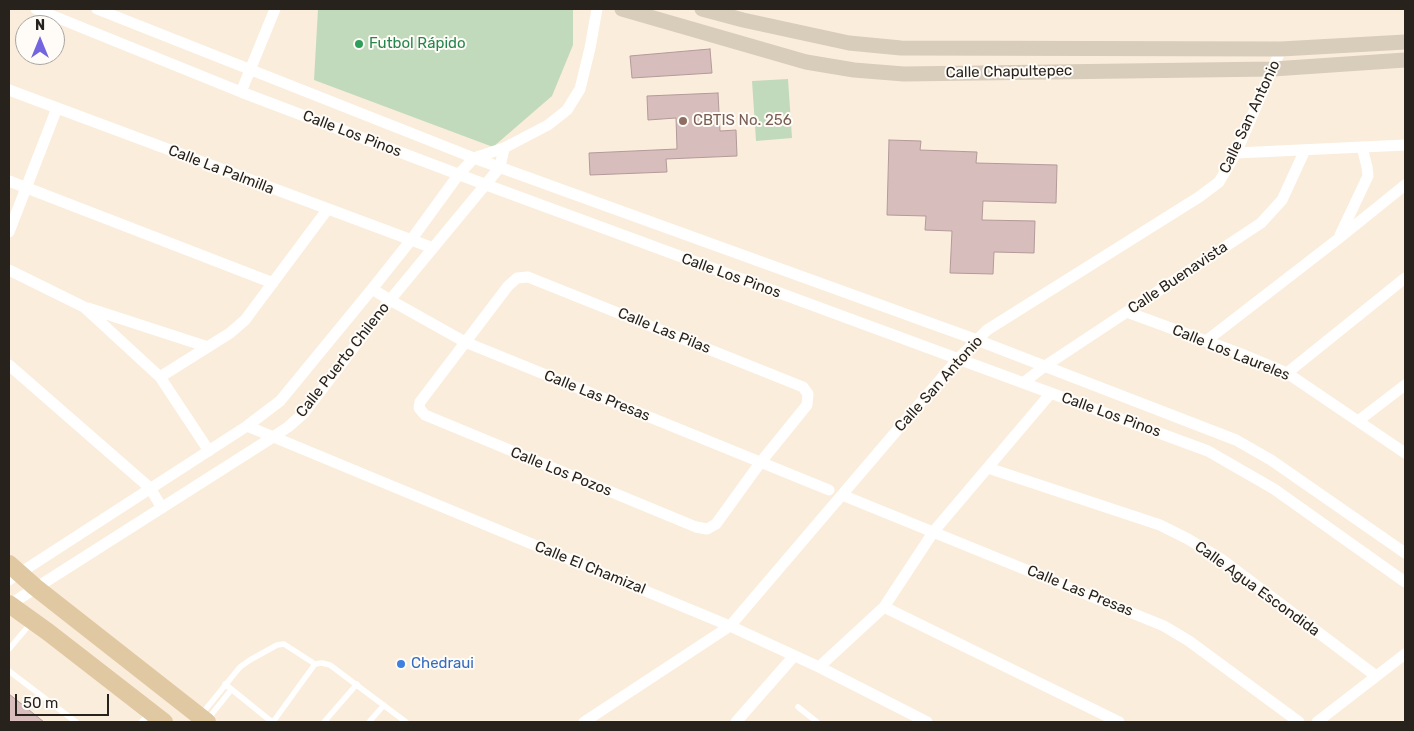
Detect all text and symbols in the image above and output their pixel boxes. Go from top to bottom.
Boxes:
north arrow [15,15,65,65]
text: N [35,17,45,34]
place label: Futbol Rápido [369,35,466,53]
marker: Futbol Rápido [353,38,365,50]
street label: Calle San Antonio [1216,58,1284,176]
street label: Calle Chapultepec [946,62,1072,82]
street label: Calle Los Pinos [300,107,404,161]
place label: CBTIS No. 256 [693,112,792,130]
marker: CBTIS No. 256 [677,115,689,127]
street label: Calle La Palmilla [166,142,276,198]
street label: Calle Buenavista [1125,238,1231,318]
street label: Calle Los Pinos [679,250,783,302]
street label: Calle Puerto Chileno [292,299,394,421]
street label: Calle Las Pilas [615,304,713,358]
street label: Calle Los Laureles [1170,321,1292,385]
street label: Calle San Antonio [891,332,987,436]
street label: Calle Las Presas [541,367,653,425]
street label: Calle Los Pinos [1059,389,1163,441]
street label: Calle Los Pozos [508,443,614,501]
street label: Calle El Chamizal [532,538,648,598]
street label: Calle Agua Escondida [1191,538,1323,640]
street label: Calle Las Presas [1024,562,1136,620]
place label: Chedraui [411,655,474,673]
marker: Chedraui [395,658,407,670]
scale bar [18,684,111,716]
text: 50 m [23,694,58,712]

